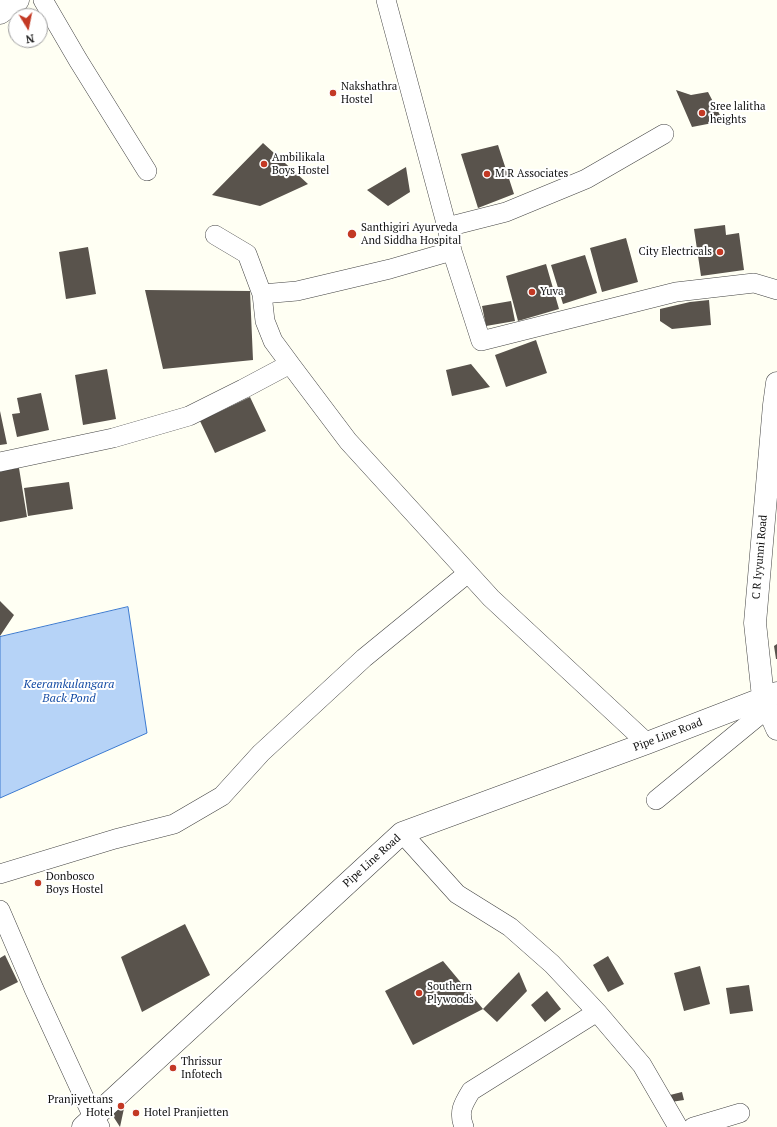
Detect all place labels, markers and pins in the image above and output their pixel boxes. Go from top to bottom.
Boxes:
place label: Nakshathra Hostel [341,80,397,106]
marker: Nakshathra Hostel [328,88,338,98]
place label: Sree lalitha heights [710,100,765,126]
marker: Sree lalitha heights [697,108,707,118]
place label: Ambilikala Boys Hostel [272,151,329,177]
marker: Ambilikala Boys Hostel [259,159,269,169]
place label: M R Associates [495,167,568,181]
marker: M R Associates [482,169,492,179]
place label: Santhigiri Ayurveda And Siddha Hospital [361,221,461,247]
marker: Santhigiri Ayurveda And Siddha Hospital [346,228,358,240]
place label: City Electricals [639,245,712,259]
marker: City Electricals [715,247,725,257]
place label: Yuva [540,285,564,299]
marker: Yuva [527,287,537,297]
place label: Donbosco Boys Hostel [46,870,103,896]
marker: Donbosco Boys Hostel [33,878,43,888]
place label: Southern Plywoods [427,980,474,1006]
marker: Southern Plywoods [414,988,424,998]
place label: Thrissur Infotech [181,1055,222,1081]
marker: Thrissur Infotech [168,1063,178,1073]
place label: Pranjiyettans Hotel [48,1093,113,1119]
marker: Pranjiyettans Hotel [116,1101,126,1111]
place label: Hotel Pranjietten [144,1106,229,1120]
marker: Hotel Pranjietten [131,1108,141,1118]

